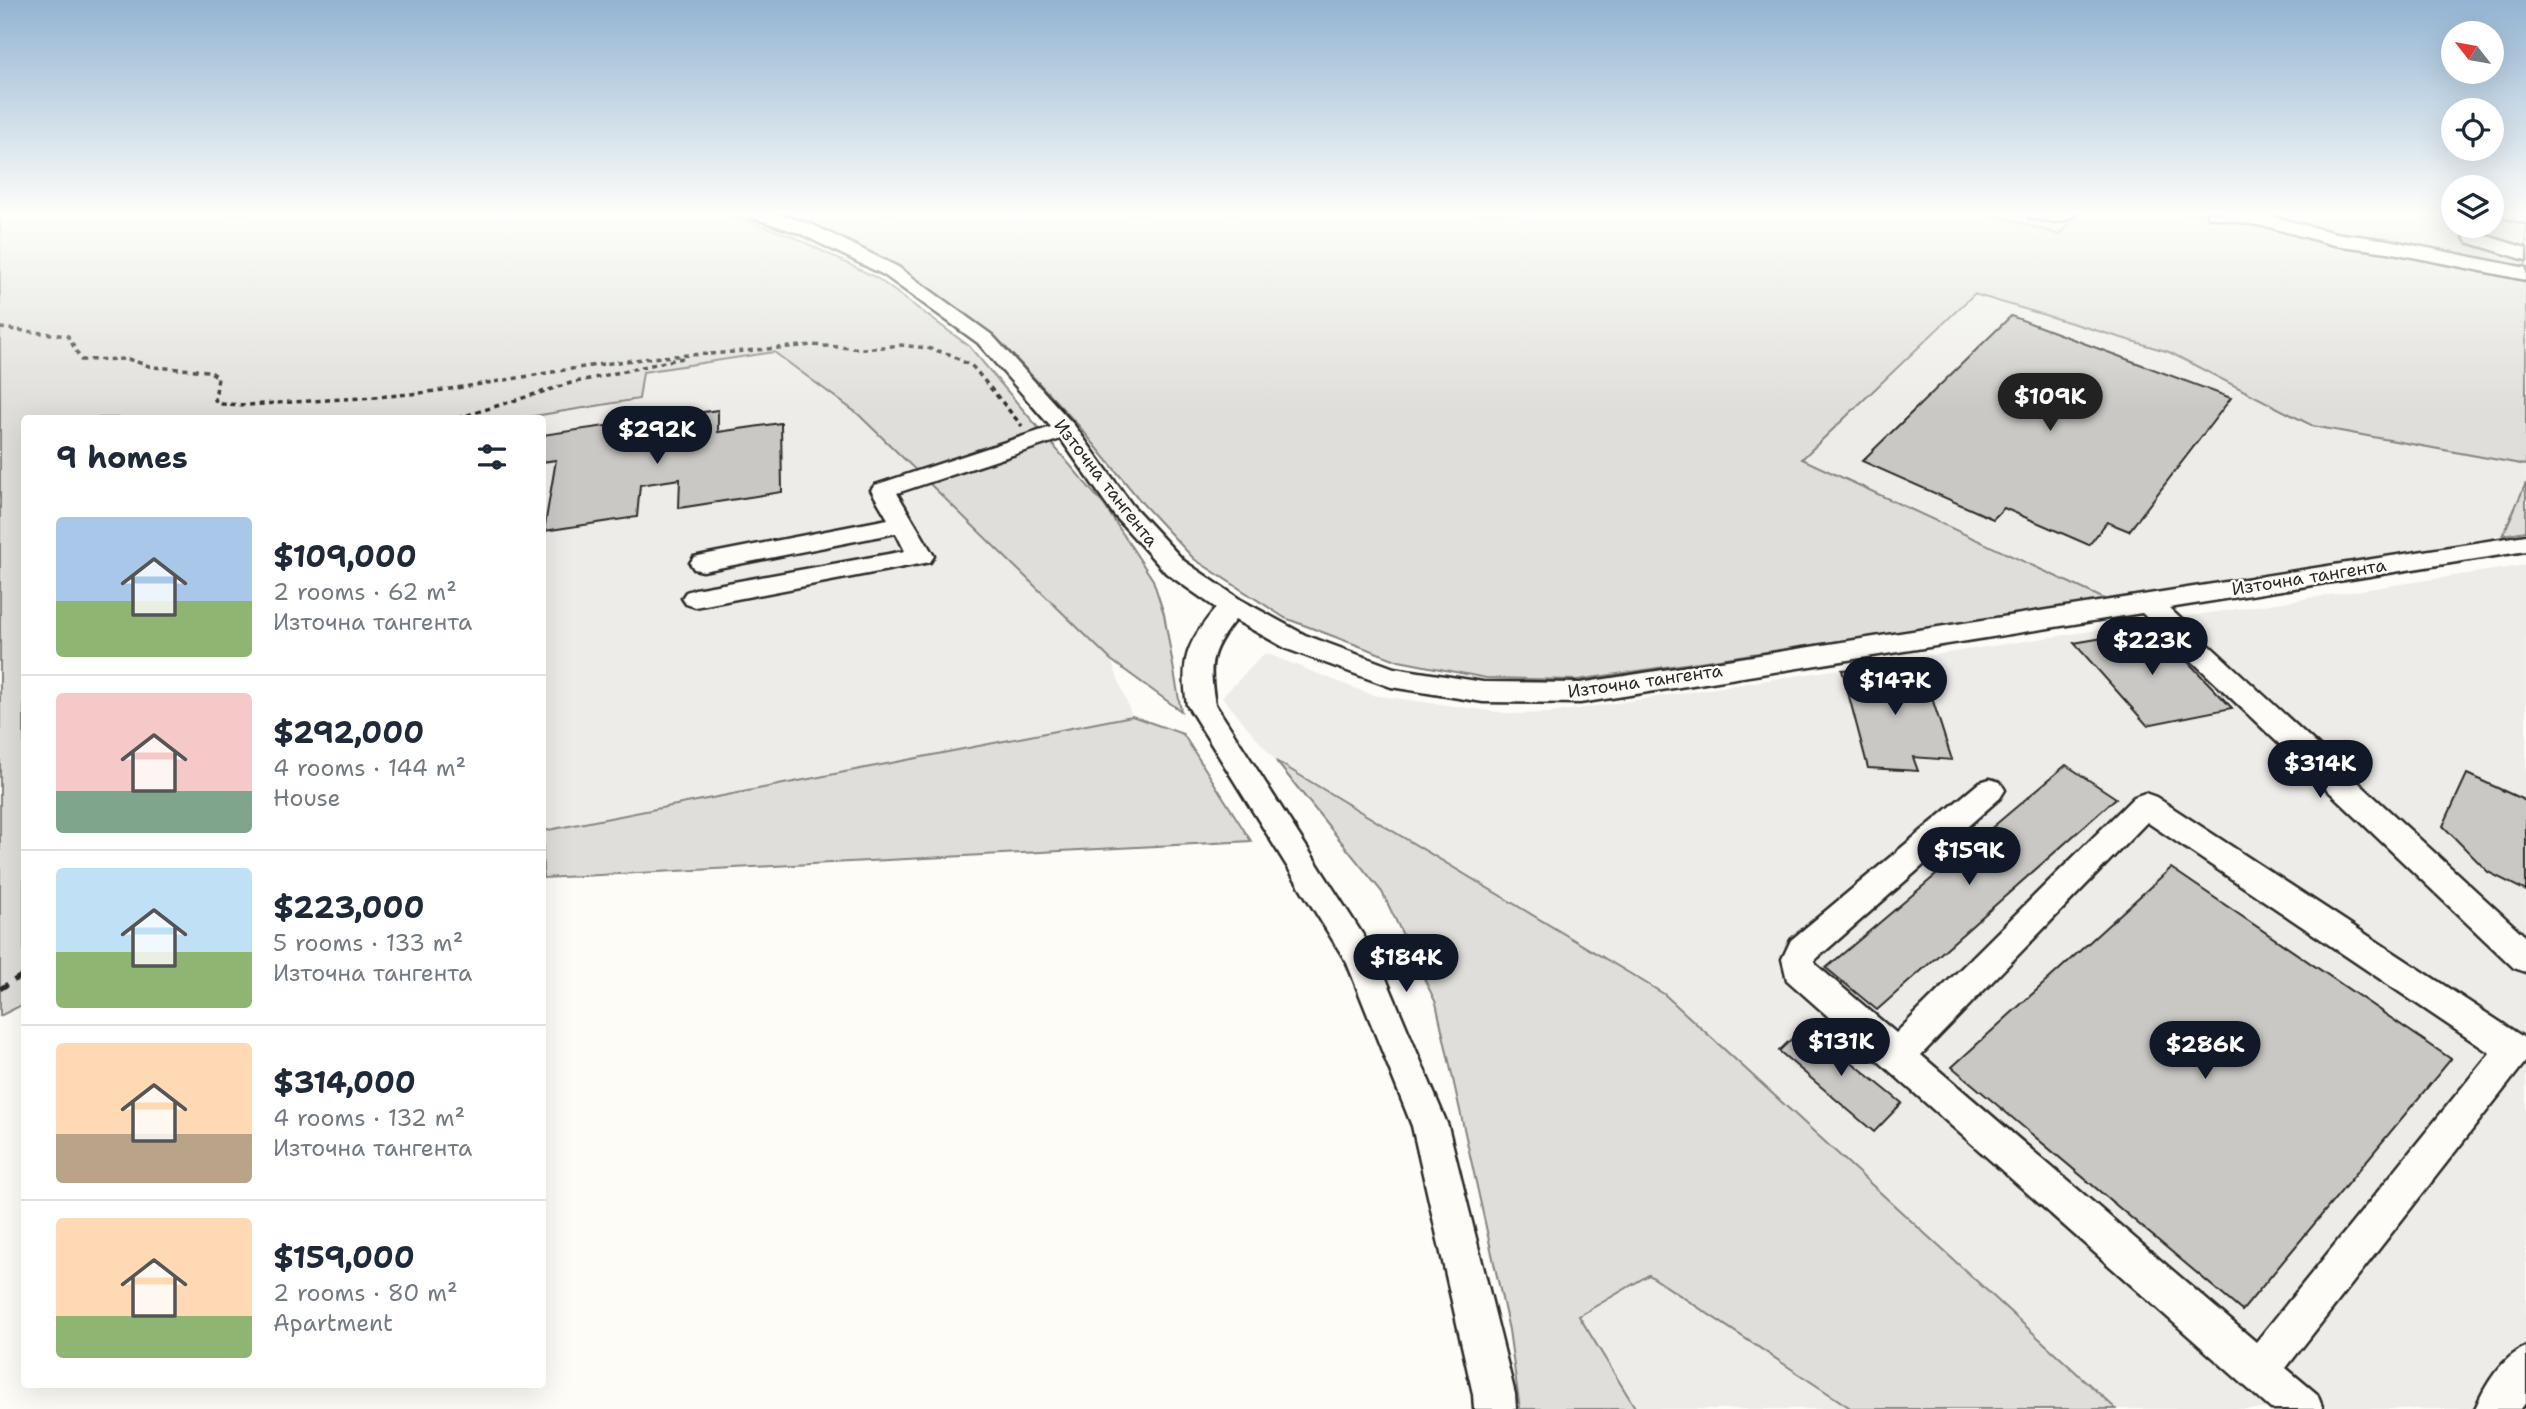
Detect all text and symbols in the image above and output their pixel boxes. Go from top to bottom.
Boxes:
north arrow [2441,21,2504,84]
map controls [2441,21,2504,238]
button: locate [2441,98,2504,161]
button: layers [2441,175,2504,238]
pin: $109K [2001,374,2099,433]
text: $109K [2014,381,2086,411]
pin: $292K [608,406,706,466]
text: $292K [618,414,696,444]
street label: Източна тангента [1049,414,1163,552]
text: 9 homes [56,437,188,478]
icon: filters [473,438,511,476]
text: $109,000 [273,536,417,577]
icon: home [112,545,196,629]
street label: Източна тангента [2230,553,2388,601]
text: 2 rooms · 62 m² [273,577,457,607]
text: Източна тангента [273,607,472,637]
pin: $223K [2103,618,2201,677]
text: $223K [2113,625,2191,655]
street label: Източна тангента [1566,658,1724,704]
pin: $147K [1846,658,1944,717]
text: $147K [1859,665,1931,695]
text: $292,000 [273,712,424,753]
icon: home [112,721,196,805]
pin: $314K [2271,740,2369,800]
text: $314K [2284,748,2356,778]
text: 4 rooms · 144 m² [273,753,466,783]
text: House [273,783,341,813]
pin: $159K [1920,828,2018,887]
text: $159K [1933,835,2005,865]
text: $223,000 [273,887,425,928]
icon: home [112,896,196,980]
text: 5 rooms · 133 m² [273,928,463,958]
pin: $184K [1357,934,1455,994]
text: $184K [1369,942,1443,972]
text: Източна тангента [273,958,472,988]
pin: $131K [1792,1018,1890,1078]
pin: $286K [2156,1021,2254,1081]
text: $131K [1808,1026,1874,1056]
text: $286K [2165,1029,2245,1059]
text: $314,000 [273,1062,416,1103]
icon: home [112,1071,196,1155]
text: 4 rooms · 132 m² [273,1103,465,1133]
text: Източна тангента [273,1133,472,1163]
text: $159,000 [273,1237,415,1278]
icon: home [112,1246,196,1330]
text: 2 rooms · 80 m² [273,1278,458,1308]
text: Apartment [273,1308,393,1338]

